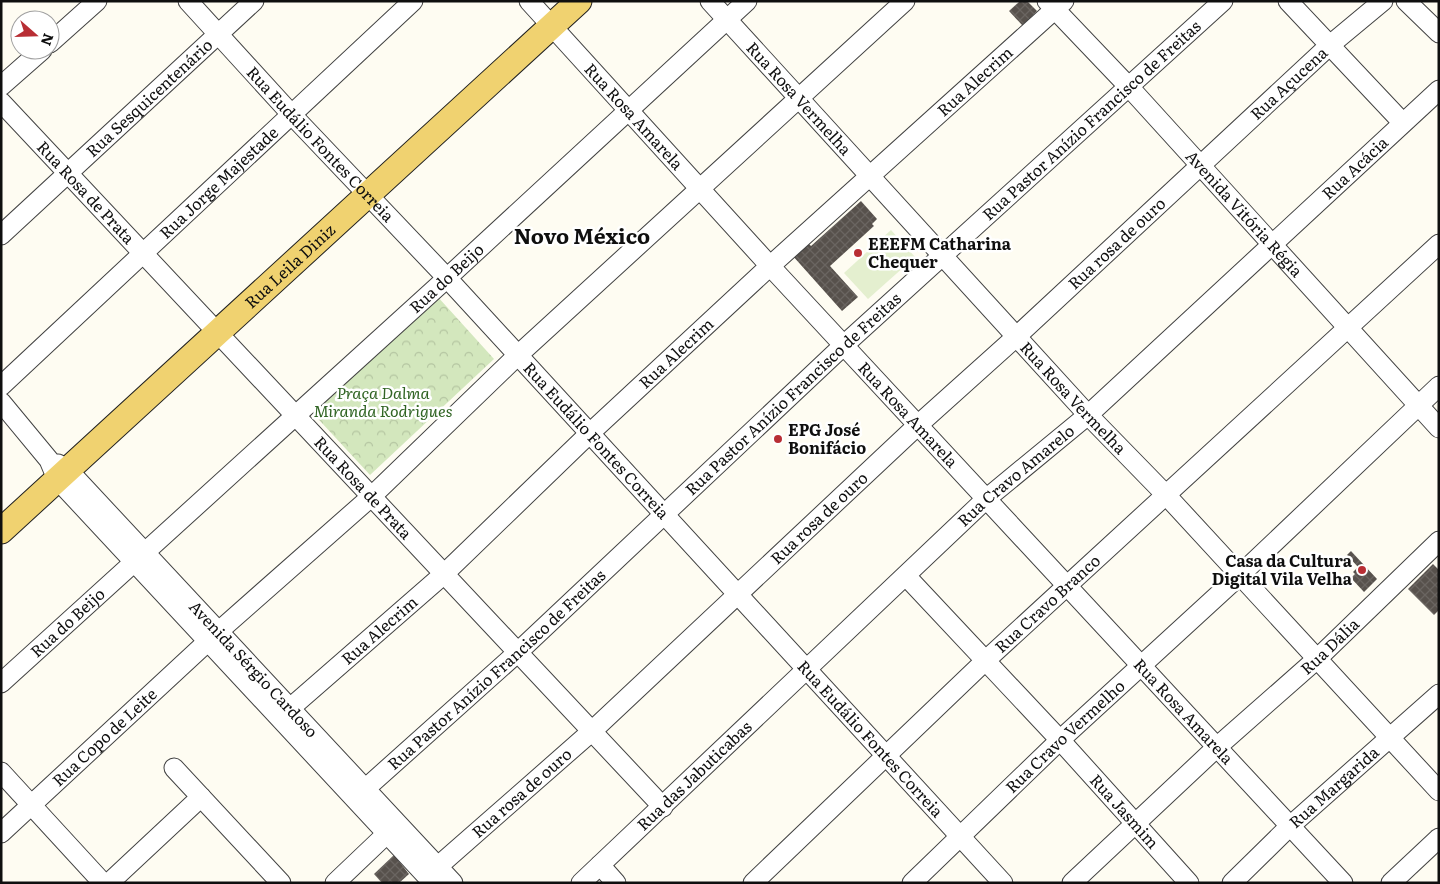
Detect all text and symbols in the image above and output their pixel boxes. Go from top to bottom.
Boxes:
north arrow [10,10,60,60]
street label: Rua Pastor Anízio Francisco de Freitas [976,14,1206,225]
text: N [37,31,60,49]
street label: Rua Sesquicentenário [80,32,217,162]
street label: Rua Rosa Vermelha [742,36,858,160]
street label: Rua Alecrim [931,40,1018,121]
street label: Rua Açucena [1244,40,1332,125]
street label: Rua Rosa Amarela [580,57,690,175]
street label: Rua Eudálio Fontes Correia [242,60,401,227]
street label: Rua Jorge Majestade [153,120,283,244]
street label: Rua Acácia [1316,130,1393,204]
street label: Rua Rosa de Prata [32,135,141,249]
street label: Avenida Vitória Régia [1181,144,1309,282]
street label: Rua rosa de ouro [1062,191,1170,294]
street label: Rua Leila Diniz [239,217,340,313]
district label: Novo México [514,219,650,250]
place label: EEEFM Catharina Chequer [868,231,1012,273]
street label: Rua do Beijo [403,237,489,318]
marker: EEEFM Catharina Chequer [852,247,864,259]
street label: Rua Pastor Anízio Francisco de Freitas [679,286,906,500]
street label: Rua Alecrim [633,311,719,393]
street label: Rua Rosa Vermelha [1015,336,1133,459]
street label: Rua Eudálio Fontes Correia [519,356,676,524]
street label: Rua Rosa Amarela [853,356,964,473]
park label: Praça Dalma Miranda Rodrigues [313,380,453,422]
place label: EPG José Bonifácio [788,417,866,459]
street label: Rua Cravo Amarelo [951,418,1079,531]
street label: Rua Rosa de Prata [309,430,419,544]
marker: EPG José Bonifácio [772,433,784,445]
street label: Rua rosa de ouro [764,465,872,569]
street label: Rua Cravo Branco [989,548,1105,658]
place label: Casa da Cultura Digital Vila Velha [1212,548,1353,590]
street label: Rua Pastor Anízio Francisco de Freitas [381,563,610,775]
marker: Casa da Cultura Digital Vila Velha [1356,564,1368,576]
street label: Rua do Beijo [24,581,110,662]
street label: Rua Alecrim [335,589,423,670]
street label: Avenida Sérgio Cardoso [184,595,324,742]
street label: Rua Dália [1294,611,1364,679]
street label: Rua Rosa Amarela [1129,652,1240,769]
street label: Rua Eudálio Fontes Correia [793,654,950,822]
street label: Rua Cravo Vermelho [999,674,1130,798]
street label: Rua Copo de Leite [46,682,161,791]
street label: Rua das Jabuticabas [631,714,756,835]
street label: Rua Margarida [1283,740,1384,833]
street label: Rua rosa de ouro [466,742,576,843]
street label: Rua Jasmim [1085,768,1166,854]

